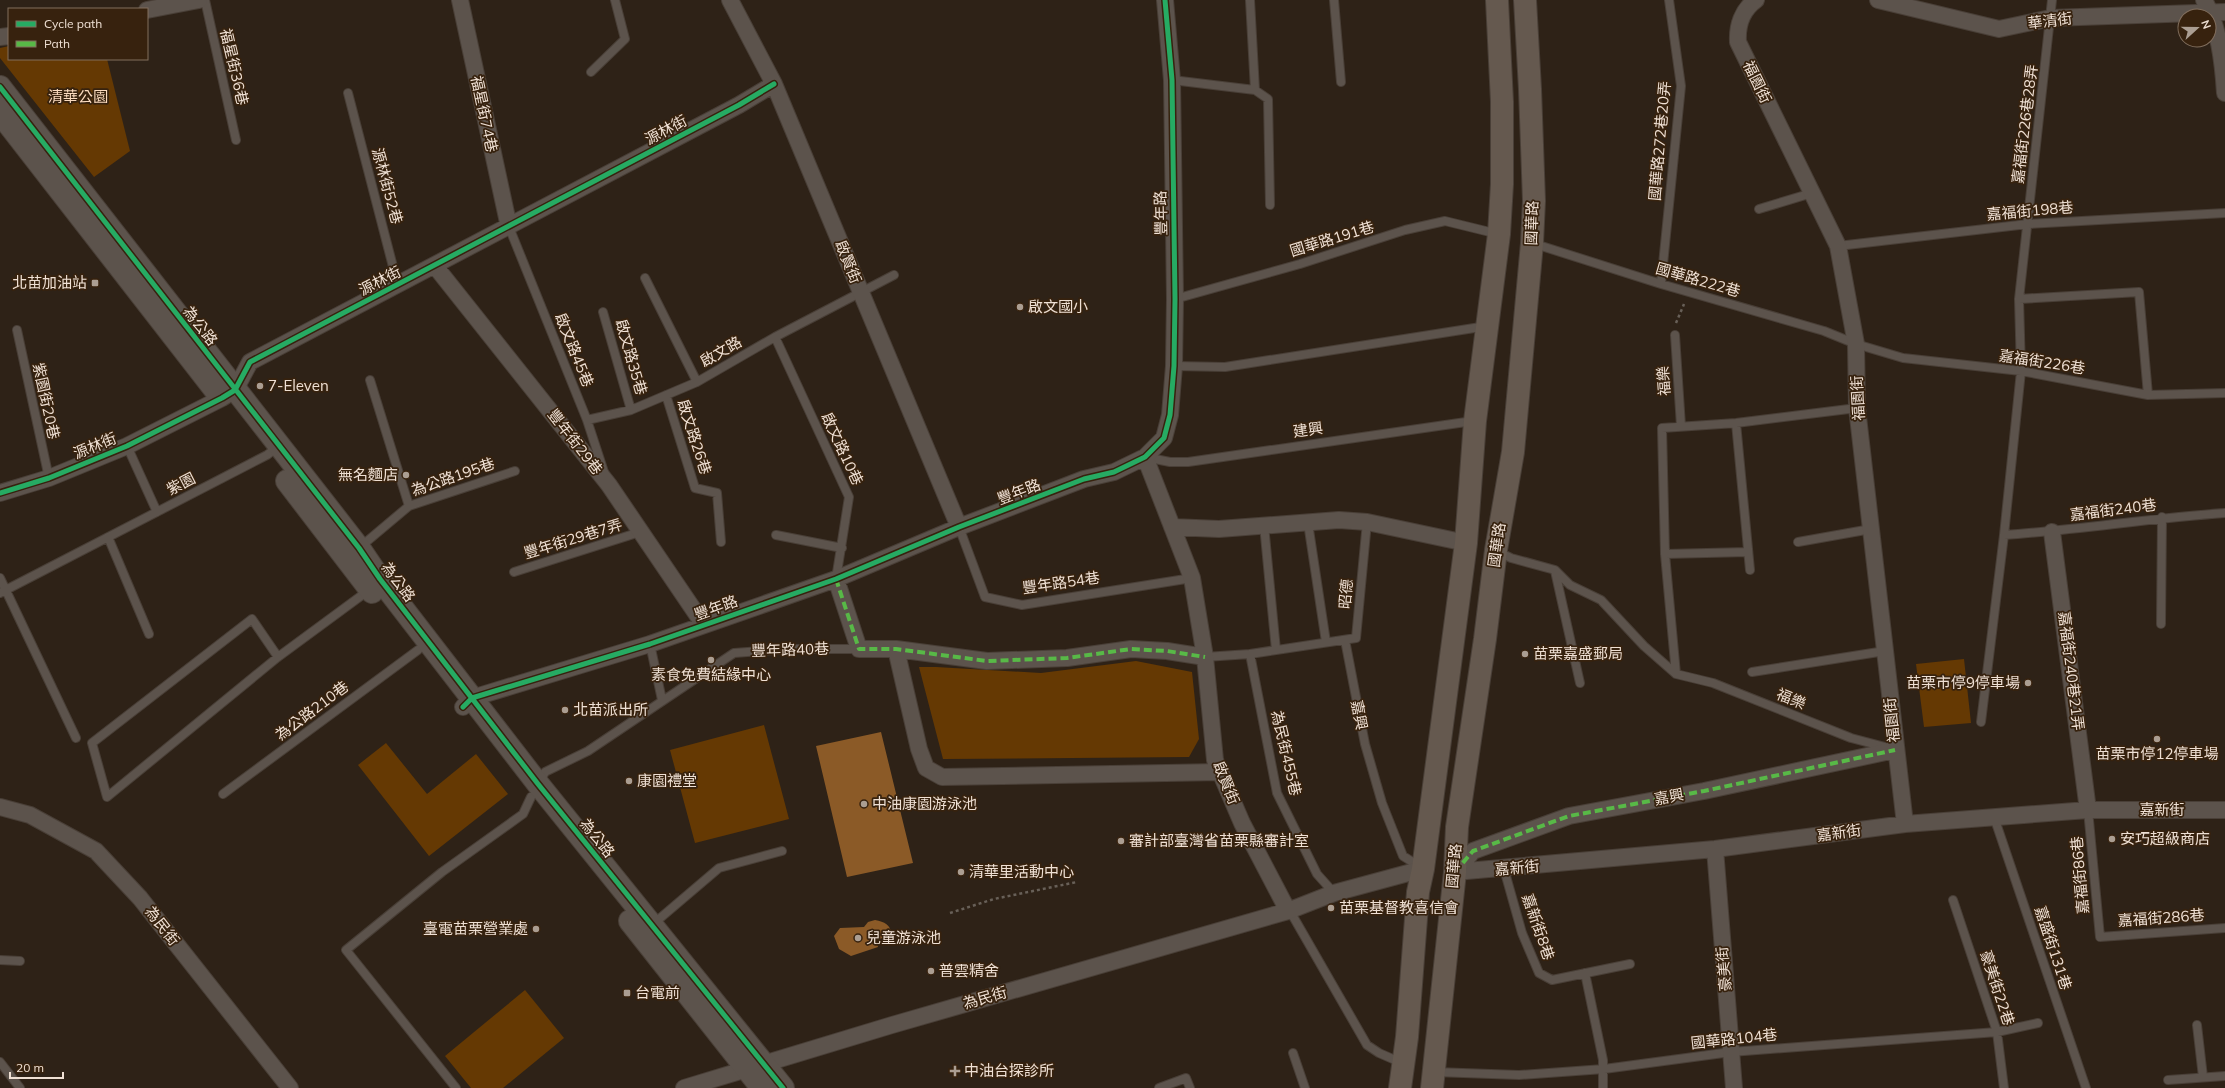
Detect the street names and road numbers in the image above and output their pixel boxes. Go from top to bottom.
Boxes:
street label: 華清街 [2026,8,2073,33]
street label: 福星街36巷 [216,27,253,107]
street label: 福園街 [1739,57,1776,106]
street label: 嘉福街226巷28弄 [2008,63,2041,185]
street label: 福星街74巷 [467,74,502,154]
street label: 國華路272巷20弄 [1645,80,1674,202]
street label: 源林街 [641,111,690,149]
street label: 源林街52巷 [368,146,407,226]
street label: 豐年路 [1151,190,1170,236]
street label: 嘉福街198巷 [1986,197,2074,224]
street label: 國華路 [1521,200,1542,246]
street label: 國華路191巷 [1287,217,1376,260]
street label: 啟賢街 [831,237,866,286]
street label: 國華路222巷 [1654,258,1743,301]
street label: 源林街 [355,262,404,299]
street label: 為公路 [179,302,222,349]
street label: 啟文路45巷 [551,310,598,390]
street label: 啟文路35巷 [612,317,651,397]
street label: 啟文路 [697,332,745,371]
street label: 嘉福街226巷 [1998,345,2087,378]
street label: 紫園街20巷 [29,361,64,441]
street label: 福樂 [1653,365,1674,397]
street label: 福園街 [1847,375,1868,421]
street label: 啟文路26巷 [673,397,716,477]
street label: 豐年街29巷 [544,405,607,478]
street label: 啟文路10巷 [817,409,868,488]
street label: 建興 [1292,418,1324,441]
street label: 源林街 [70,428,119,463]
street label: 為公路195巷 [409,453,497,500]
street label: 紫園 [163,468,198,499]
street label: 豐年路 [994,475,1043,508]
street label: 嘉福街240巷 [2069,495,2157,524]
street label: 豐年街29巷7弄 [521,515,624,563]
street label: 國華路 [1484,521,1509,569]
street label: 為公路 [377,558,420,605]
street label: 豐年路54巷 [1021,568,1101,597]
street label: 昭德 [1335,578,1356,610]
street label: 豐年路 [691,591,740,624]
street label: 嘉福街240巷21弄 [2055,610,2088,732]
street label: 豐年路40巷 [751,639,829,660]
street label: 為公路210巷 [271,677,352,744]
street label: 福樂 [1774,684,1809,713]
street label: 福園街 [1880,697,1903,743]
street label: 嘉興 [1347,698,1372,731]
street label: 為民街455巷 [1267,708,1306,797]
street label: 啟賢街 [1209,758,1244,807]
street label: 嘉興 [1652,784,1685,809]
street label: 嘉新街 [2139,800,2185,819]
street label: 為公路 [576,814,619,861]
street label: 嘉新街 [1815,820,1863,845]
street label: 嘉福街86巷 [2067,835,2092,915]
street label: 國華路 [1442,843,1465,889]
street label: 嘉新街 [1494,856,1540,879]
street label: 嘉新街8巷 [1518,891,1559,963]
street label: 為民街 [141,902,184,949]
street label: 嘉盛街131巷 [2031,904,2076,992]
street label: 嘉福街286巷 [2117,905,2205,930]
street label: 豪美街 [1712,946,1735,992]
street label: 豪美街22巷 [1976,948,2019,1028]
street label: 為民街 [961,982,1009,1013]
street label: 國華路104巷 [1690,1025,1778,1052]

